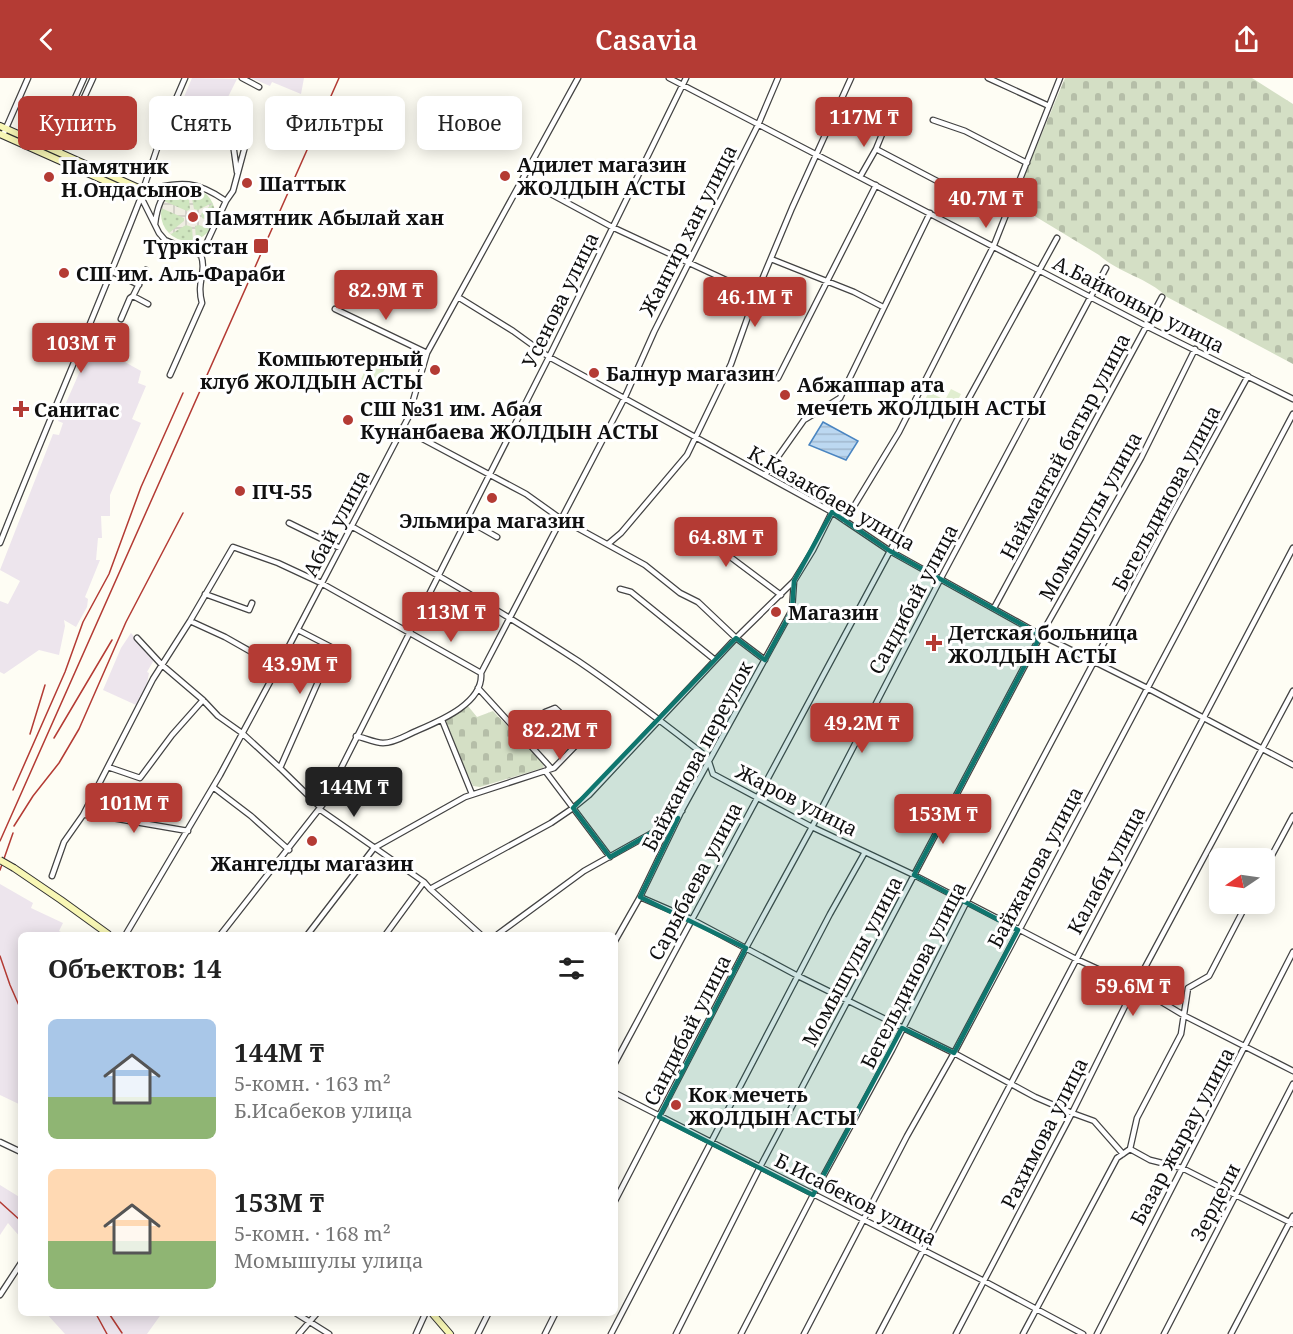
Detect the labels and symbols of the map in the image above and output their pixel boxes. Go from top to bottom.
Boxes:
pin: 117M ₸ [815,97,913,148]
street label: Жангир хан улица [633,140,743,321]
place label: Адилет магазин ЖОЛДЫН АСТЫ [517,151,687,201]
place label: Памятник Н.Ондасынов [61,153,202,203]
marker: Адилет магазин ЖОЛДЫН АСТЫ [498,169,512,183]
marker: Памятник Н.Ондасынов [42,170,56,184]
place label: Шаттык [259,170,346,197]
marker: Шаттык [240,176,254,190]
pin: 40.7M ₸ [931,178,1041,229]
place label: Памятник Абылай хан [205,204,445,231]
marker: Памятник Абылай хан [186,210,200,224]
street label: Усенова улица [515,228,605,372]
place label: Түркістан [143,233,249,260]
marker: Түркістан [252,237,270,255]
street label: А.Байконыр улица [1048,249,1230,359]
place label: СШ им. Аль-Фараби [76,260,286,287]
marker: СШ им. Аль-Фараби [57,266,71,280]
pin: 82.9M ₸ [331,270,441,321]
pin: 46.1M ₸ [700,277,810,328]
pin: 103M ₸ [32,323,130,374]
street label: Наймантай батыр улица [994,328,1136,564]
place label: Компьютерный клуб ЖОЛДЫН АСТЫ [200,345,423,395]
place label: Балнур магазин [606,360,775,387]
marker: Компьютерный клуб ЖОЛДЫН АСТЫ [428,363,442,377]
marker: Балнур магазин [587,366,601,380]
place label: Абжаппар ата мечеть ЖОЛДЫН АСТЫ [797,371,1046,421]
marker: Абжаппар ата мечеть ЖОЛДЫН АСТЫ [778,388,792,402]
place label: СШ №31 им. Абая Кунанбаева ЖОЛДЫН АСТЫ [360,395,659,445]
place label: Санитас [34,396,120,423]
marker: Санитас [12,400,30,418]
street label: Бегельдинова улица [1106,400,1226,596]
marker: СШ №31 им. Абая Кунанбаева ЖОЛДЫН АСТЫ [341,413,355,427]
street label: Момышулы улица [1032,427,1148,605]
street label: К.Казакбаев улица [743,439,921,557]
street label: Абай улица [296,465,376,581]
place label: ПЧ-55 [252,478,313,505]
marker: ПЧ-55 [233,484,247,498]
marker: Эльмира магазин [485,491,499,505]
place label: Эльмира магазин [399,507,585,534]
pin: 64.8M ₸ [671,517,781,568]
street label: Сандибай улица [862,519,964,679]
pin: 113M ₸ [402,592,500,643]
place label: Магазин [788,599,879,626]
marker: Магазин [769,605,783,619]
place label: Детская больница ЖОЛДЫН АСТЫ [948,619,1138,669]
marker: Детская больница ЖОЛДЫН АСТЫ [925,634,943,652]
pin: 43.9M ₸ [245,644,355,695]
street label: Байжанова переулок [635,656,759,856]
pin: 49.2M ₸ [807,703,917,754]
pin: 82.2M ₸ [505,710,615,761]
street label: Жаров улица [731,757,863,842]
pin: 144M ₸ [305,767,403,818]
street label: Байжанова улица [981,782,1089,952]
pin: 101M ₸ [85,783,183,834]
pin: 153M ₸ [894,794,992,845]
street label: Сарыбаева улица [642,797,748,965]
street label: Калаби улица [1061,801,1151,939]
marker: Жангелды магазин [305,834,319,848]
north arrow [1209,848,1275,914]
place label: Жангелды магазин [210,850,414,877]
street label: Момышулы улица [796,871,908,1051]
street label: Бегельдинова улица [854,877,972,1073]
street label: Сандибай улица [637,950,737,1110]
pin: 59.6M ₸ [1078,966,1188,1017]
street label: Базар жырау улица [1124,1042,1240,1230]
street label: Рахимова улица [994,1053,1094,1213]
place label: Кок мечеть ЖОЛДЫН АСТЫ [688,1081,857,1131]
marker: Кок мечеть ЖОЛДЫН АСТЫ [669,1098,683,1112]
street label: Б.Исабеков улица [770,1146,942,1252]
street label: Зердели [1184,1158,1246,1246]

